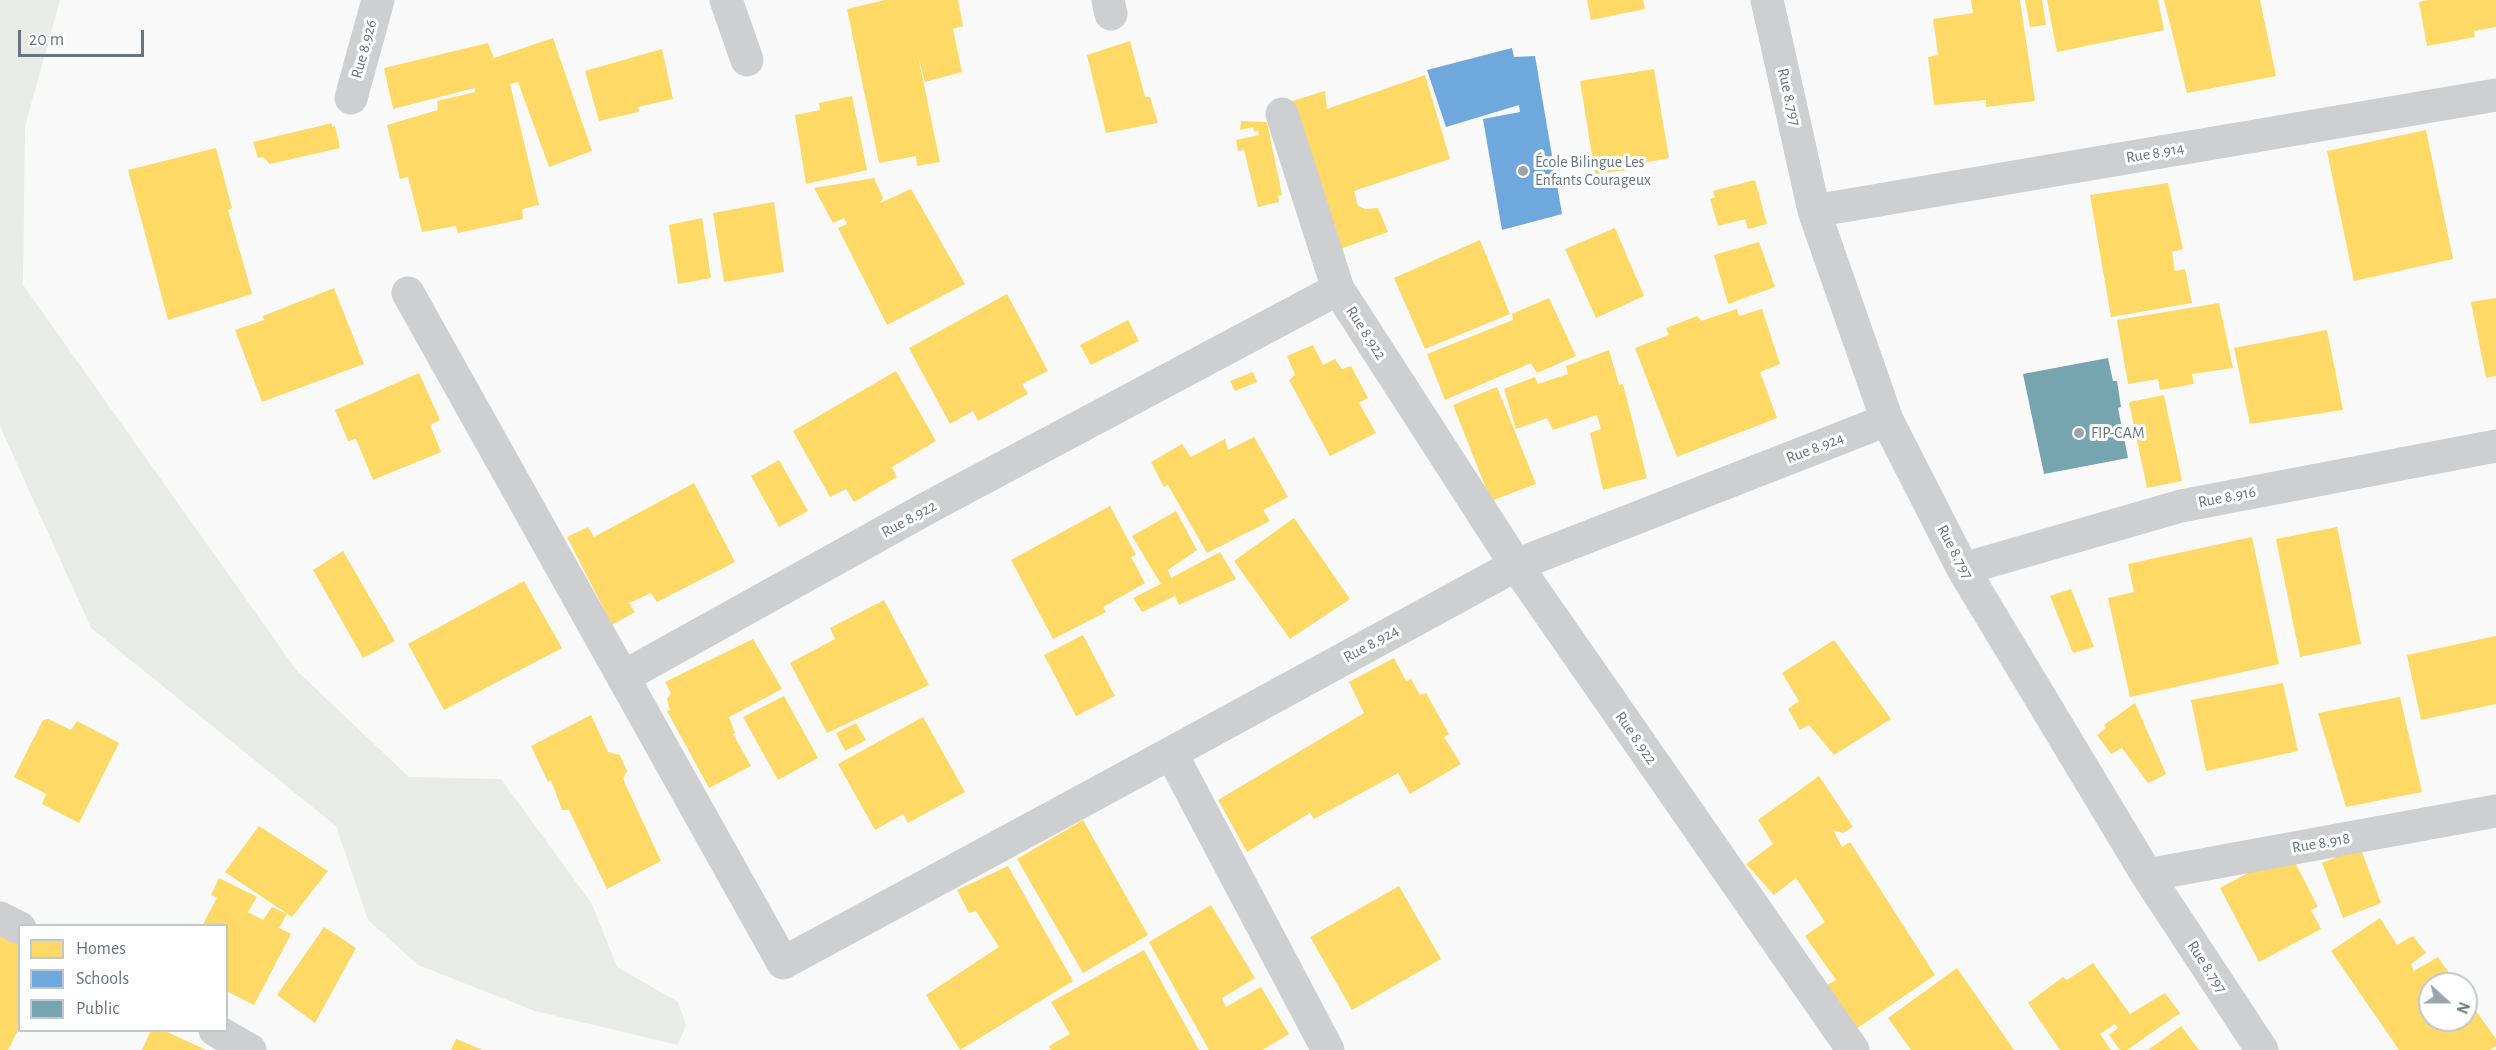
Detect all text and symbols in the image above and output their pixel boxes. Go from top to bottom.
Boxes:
street label: Rue 8.926 [347,17,381,81]
scale bar [21,18,147,56]
text: 20 m [29,31,64,49]
street label: Rue 8.797 [1773,66,1805,128]
street label: Rue 8.914 [2124,138,2186,168]
place label: École Bilingue Les Enfants Courageux [1535,152,1651,190]
marker: École Bilingue Les Enfants Courageux [1516,164,1530,178]
street label: Rue 8.922 [1342,303,1390,363]
place label: FIP-CAM [2091,423,2145,443]
marker: FIP-CAM [2072,426,2086,440]
street label: Rue 8.924 [1783,428,1847,468]
street label: Rue 8.916 [2196,482,2258,512]
street label: Rue 8.922 [878,496,940,542]
street label: Rue 8.797 [1933,522,1977,582]
street label: Rue 8.924 [1340,621,1402,667]
street label: Rue 8.922 [1611,708,1661,768]
street label: Rue 8.918 [2290,828,2352,858]
legend [18,924,228,1032]
street label: Rue 8.797 [2183,937,2231,997]
text: Homes [76,940,126,958]
text: Schools [76,970,129,988]
north arrow [2418,972,2478,1032]
text: Public [76,1000,119,1018]
text: N [2453,1000,2472,1016]

